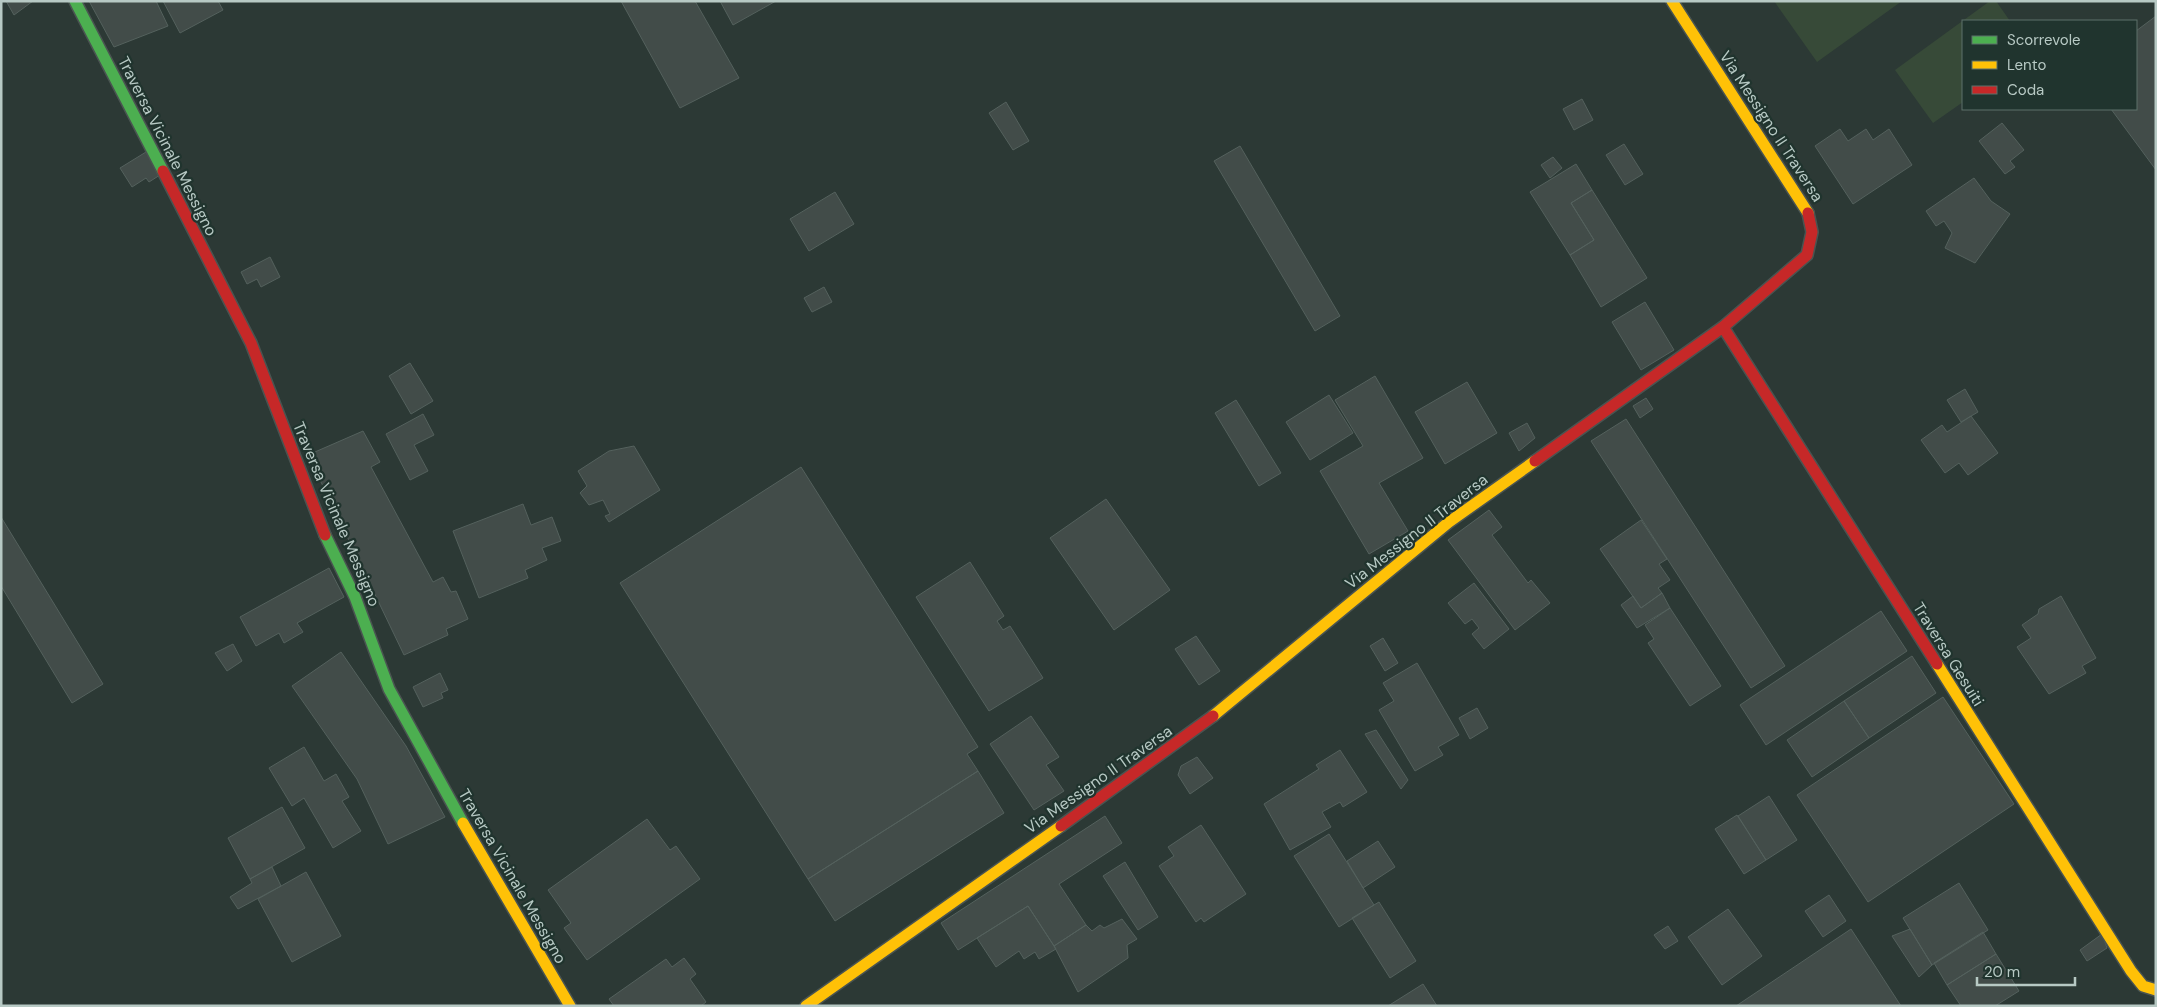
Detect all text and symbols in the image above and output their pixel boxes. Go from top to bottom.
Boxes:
legend [1962,20,2137,110]
text: Scorrevole [2007,30,2081,50]
street label: Via Messigno II Traversa [1715,47,1828,206]
street label: Traversa Vicinale Messigno [113,53,222,240]
text: Lento [2007,55,2046,75]
text: Coda [2007,80,2044,100]
street label: Traversa Vicinale Messigno [288,419,385,610]
street label: Via Messigno II Traversa [1341,469,1492,594]
street label: Traversa Gesuiti [1908,598,1989,710]
street label: Via Messigno II Traversa [1020,720,1176,838]
street label: Traversa Vicinale Messigno [454,785,571,968]
scale bar [1977,954,2074,986]
text: 20 m [1984,962,2020,982]

